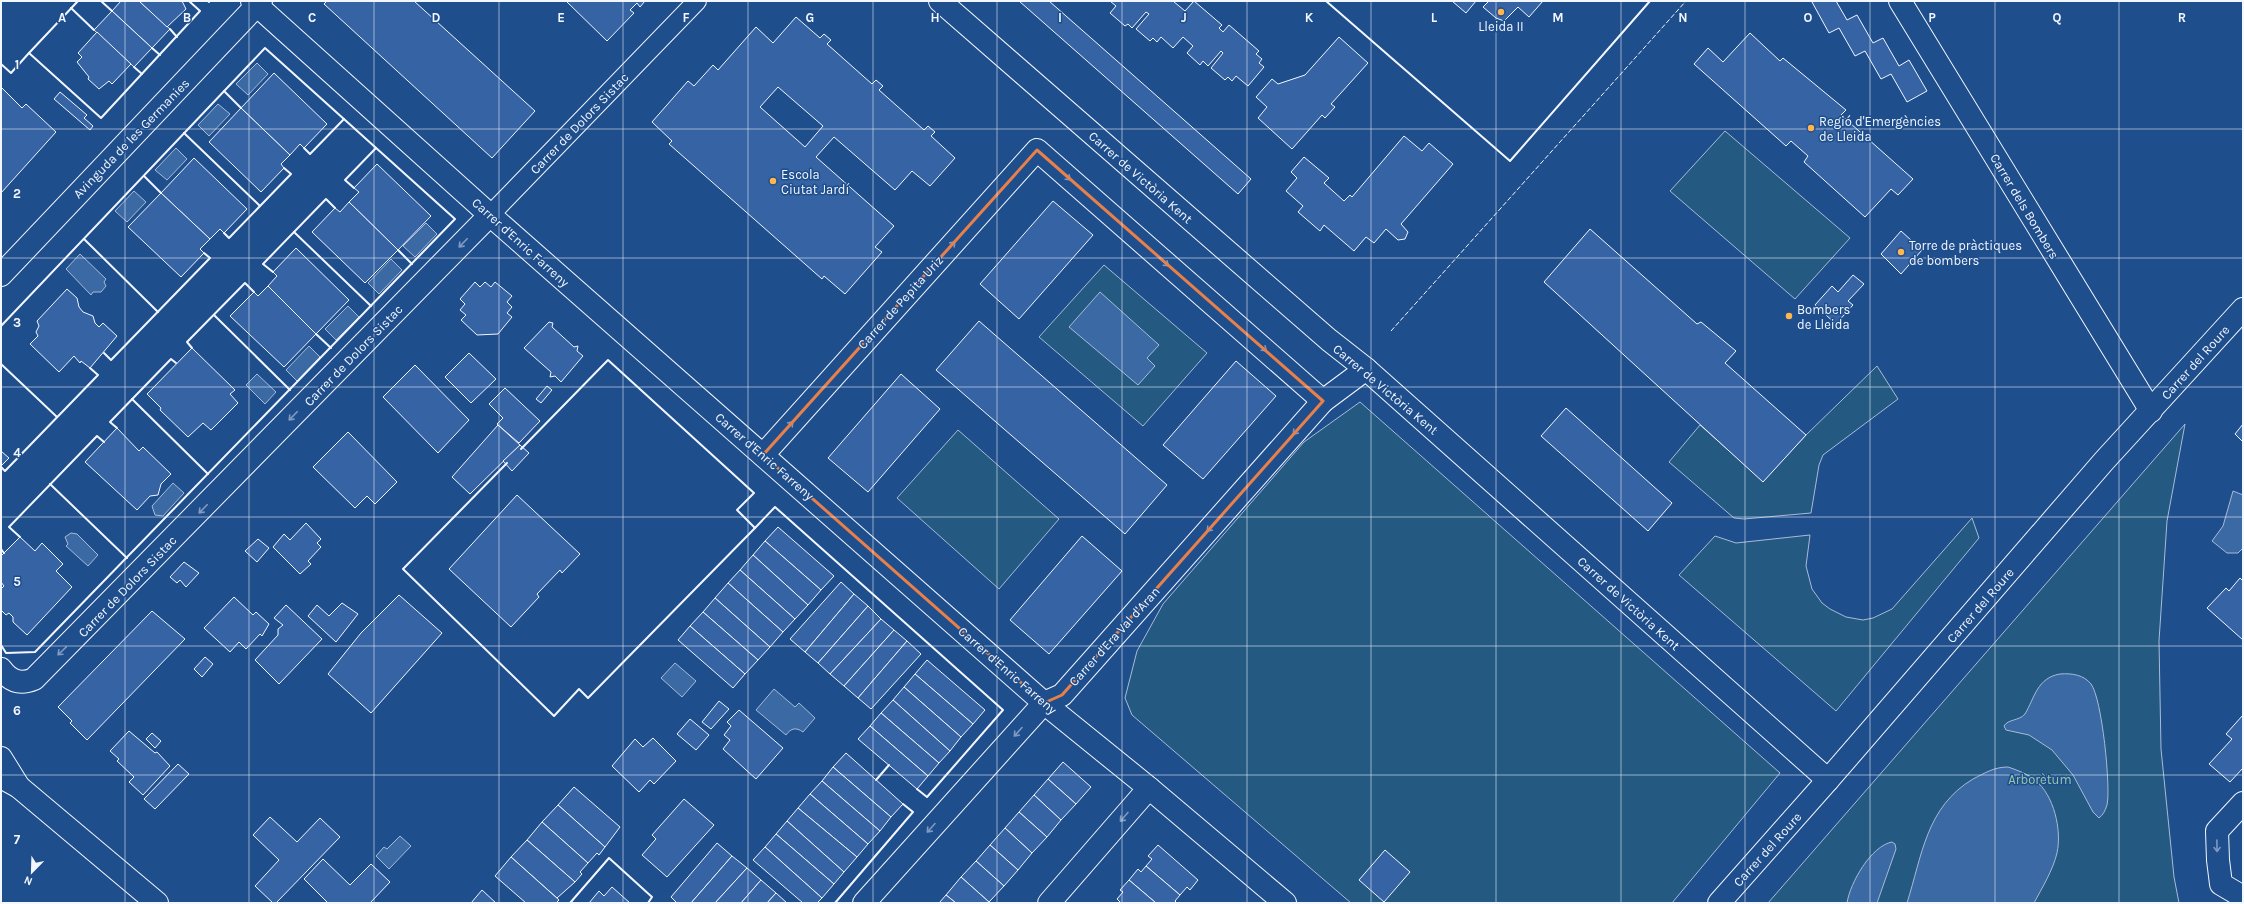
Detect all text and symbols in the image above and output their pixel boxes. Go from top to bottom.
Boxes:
marker: Lleida II [1496,7,1506,17]
text: A [58,10,66,25]
text: B [183,10,191,25]
text: C [308,10,316,25]
text: D [432,10,441,25]
text: E [557,10,565,25]
text: F [682,10,690,25]
text: G [806,10,814,25]
text: H [930,10,940,25]
text: I [1058,10,1062,25]
text: J [1181,10,1187,25]
text: K [1305,10,1314,25]
text: L [1431,10,1438,25]
text: M [1552,10,1564,25]
text: N [1678,10,1688,25]
text: O [1804,10,1813,25]
text: P [1928,10,1936,25]
text: Q [2053,10,2062,25]
text: R [2178,10,2186,25]
place label: Lleida II [1478,19,1524,34]
text: 1 [15,57,19,72]
street label: Carrer de Dolors Sistac [527,70,632,177]
street label: Avinguda de les Germanies [70,75,193,201]
place label: Regió d'Emergències de Lleida [1819,114,1941,144]
marker: Regió d'Emergències de Lleida [1806,123,1816,133]
street label: Carrer de Victòria Kent [1086,128,1196,227]
street label: Carrer dels Bombers [1987,151,2062,262]
place label: Escola Ciutat Jardí [781,167,850,197]
one-way arrow [1061,171,1071,180]
marker: Escola Ciutat Jardí [768,176,778,186]
text: 2 [13,186,21,201]
street label: Carrer d'Enric Farreny [469,195,572,290]
one-way arrow [458,238,467,248]
place label: Torre de pràctiques de bombers [1909,238,2022,268]
one-way arrow [946,241,956,251]
marker: Torre de pràctiques de bombers [1896,247,1906,257]
street label: Carrer de Pepita Uriz [855,253,946,352]
one-way arrow [1159,257,1170,266]
street label: Carrer de Dolors Sistac [301,302,406,409]
place label: Bombers de Lleida [1797,302,1850,332]
marker: Bombers de Lleida [1784,311,1794,321]
text: 3 [13,315,21,330]
street label: Carrer del Roure [2158,322,2233,402]
street label: Carrer de Victòria Kent [1330,341,1441,438]
one-way arrow [1257,343,1267,352]
street label: Carrer d'Enric Farreny [712,410,817,503]
one-way arrow [288,411,298,421]
one-way arrow [784,421,793,431]
one-way arrow [1292,425,1302,435]
text: 4 [13,445,21,460]
one-way arrow [198,504,207,514]
one-way arrow [1206,522,1215,532]
street label: Carrer de Dolors Sistac [75,533,180,640]
street label: Carrer de Victòria Kent [1574,553,1683,653]
street label: Carrer del Roure [1944,565,2017,646]
text: 5 [13,574,21,589]
street label: Carrer d'Era Val d'Aran [1066,584,1163,689]
street label: Carrer d'Enric Farreny [955,624,1060,717]
one-way arrow [57,647,67,656]
text: 6 [13,703,21,718]
one-way arrow [1013,727,1023,737]
park label: Arborètum [2008,772,2072,787]
street label: Carrer del Roure [1730,809,1805,889]
one-way arrow [1119,812,1129,822]
one-way arrow [927,823,936,834]
text: 7 [14,832,21,847]
one-way arrow [2213,839,2221,852]
north arrow [12,852,52,892]
text: N [22,873,34,888]

